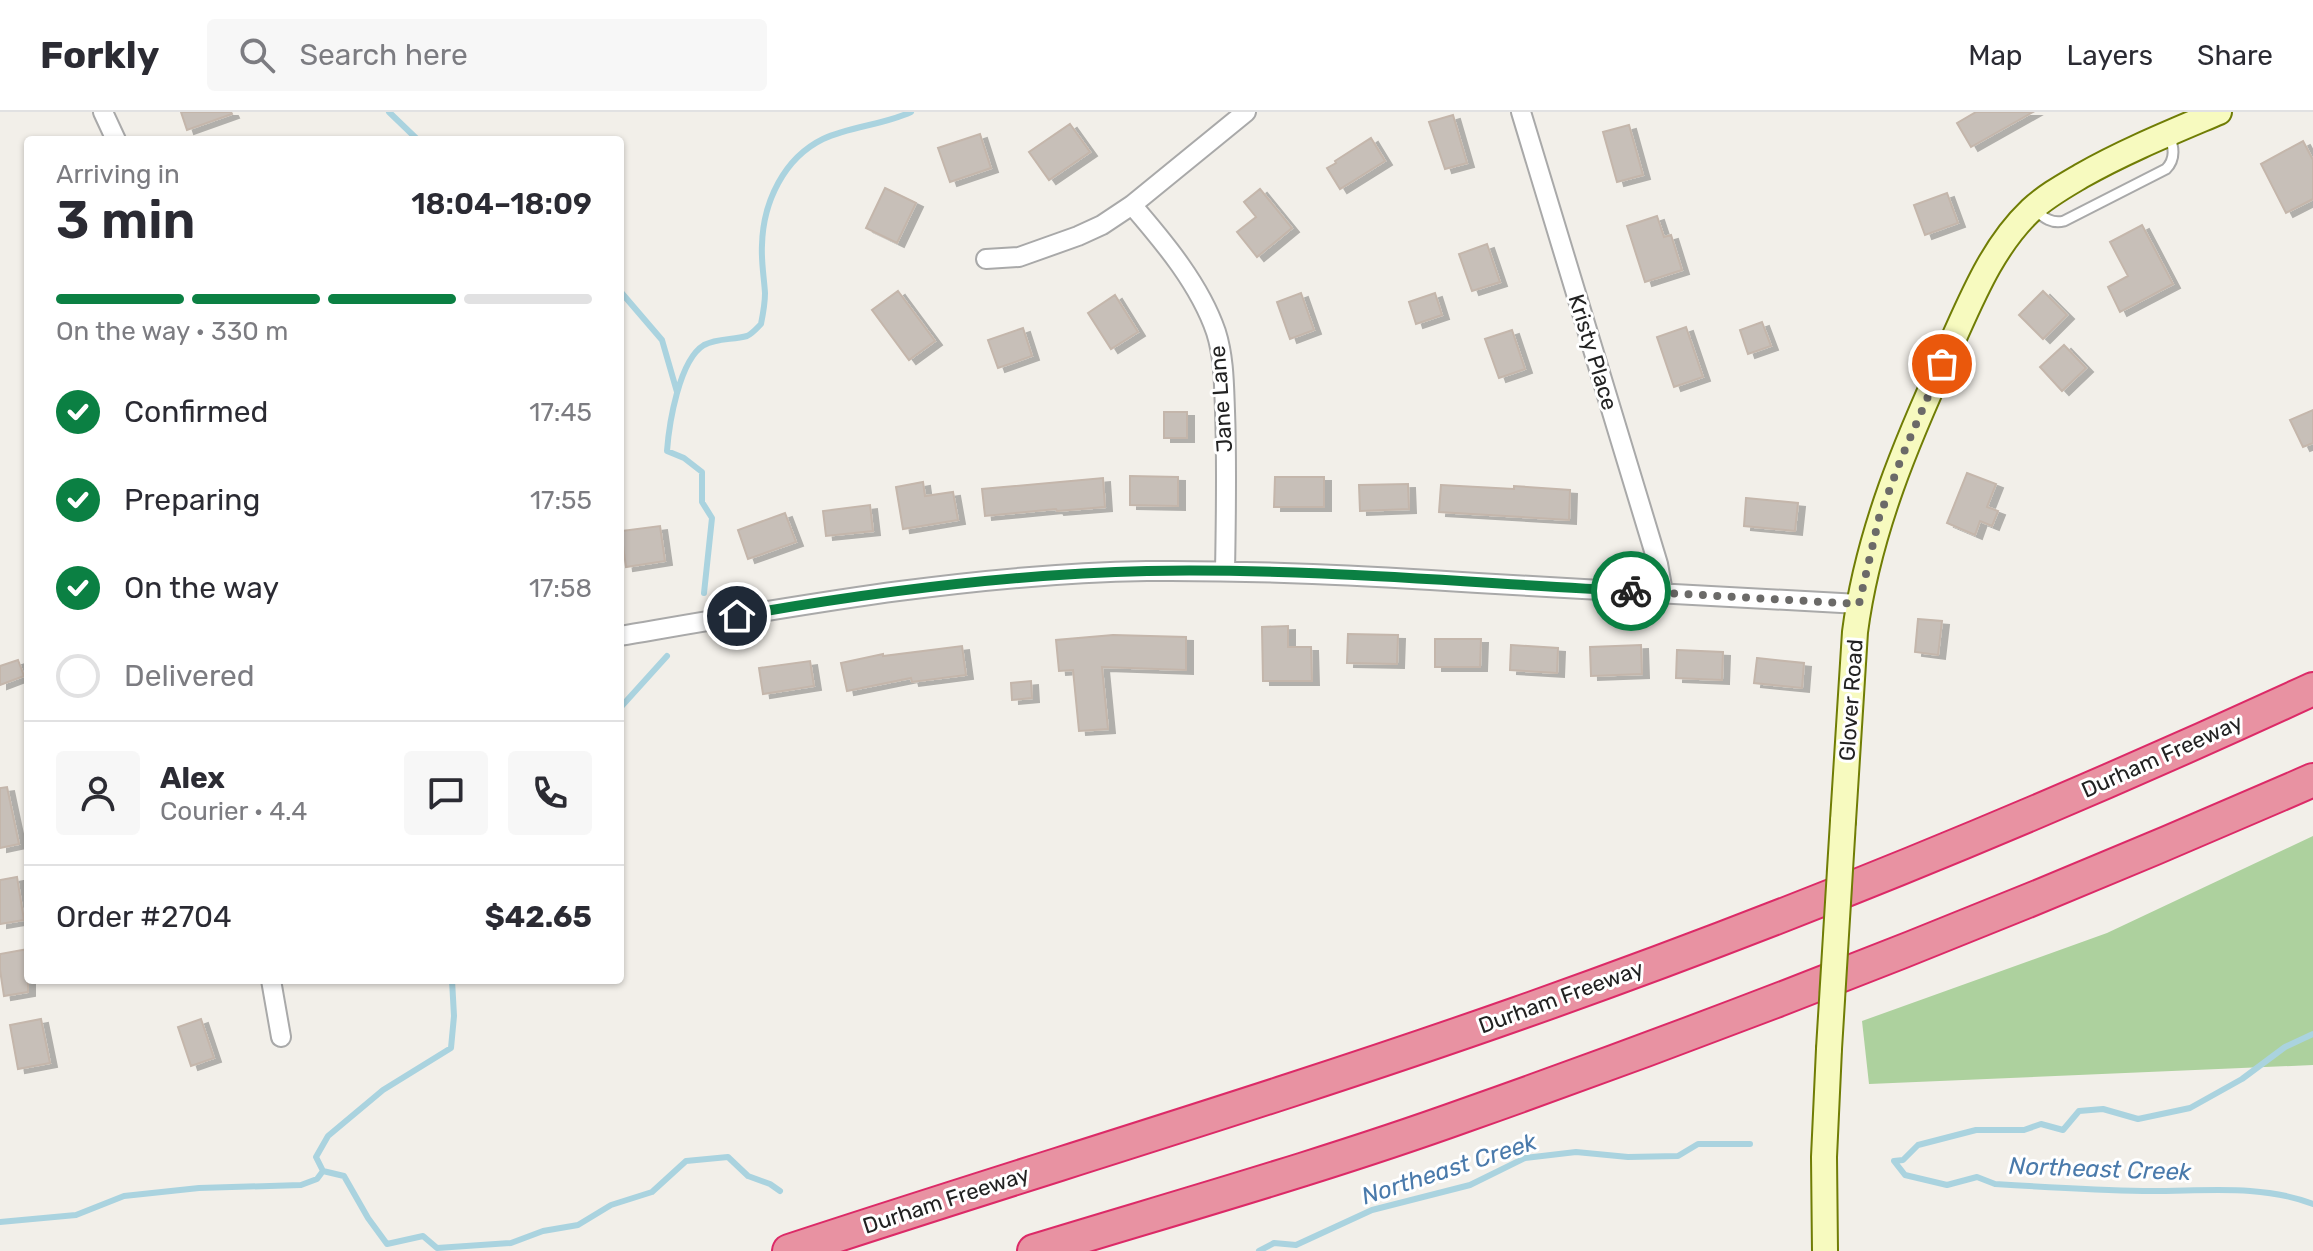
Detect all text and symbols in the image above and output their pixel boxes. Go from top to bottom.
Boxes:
search box [207,19,767,91]
text: Forkly [40,32,159,78]
icon: search [235,33,279,77]
text: Search here [299,37,468,73]
text: Map [1968,39,2023,72]
text: Layers [2067,39,2153,72]
text: Share [2197,39,2273,72]
text: Arriving in [56,159,180,190]
text: 18:04–18:09 [411,186,592,222]
text: 3 min [56,189,195,251]
street label: Kristy Place [1563,291,1623,413]
text: On the way · 330 m [56,316,288,347]
pin [1908,330,1976,398]
icon: bag [1920,342,1964,386]
street label: Jane Lane [1204,345,1238,453]
icon: check [56,390,100,434]
text: Confirmed [124,394,268,430]
text: 17:45 [529,397,592,428]
icon: check [56,478,100,522]
text: Preparing [124,482,260,518]
text: 17:55 [530,485,592,516]
courier [1591,551,1671,631]
icon: check [56,566,100,610]
icon: bike [1609,569,1653,613]
text: On the way [124,570,279,606]
text: 17:58 [529,573,592,604]
pin [703,582,771,650]
icon: home [715,594,759,638]
street label: Glover Road [1833,638,1869,762]
text: Delivered [124,658,255,694]
street label: Durham Freeway [2077,708,2247,804]
button: person [56,751,140,835]
button: chat [404,751,488,835]
button: phone [508,751,592,835]
text: Alex [160,760,225,796]
text: Courier · 4.4 [160,796,307,827]
text: Order #2704 [56,899,232,935]
text: $42.65 [485,899,592,935]
street label: Durham Freeway [1475,955,1647,1039]
water label: Northeast Creek [1358,1127,1541,1211]
water label: Northeast Creek [2008,1152,2192,1186]
street label: Durham Freeway [859,1160,1033,1240]

